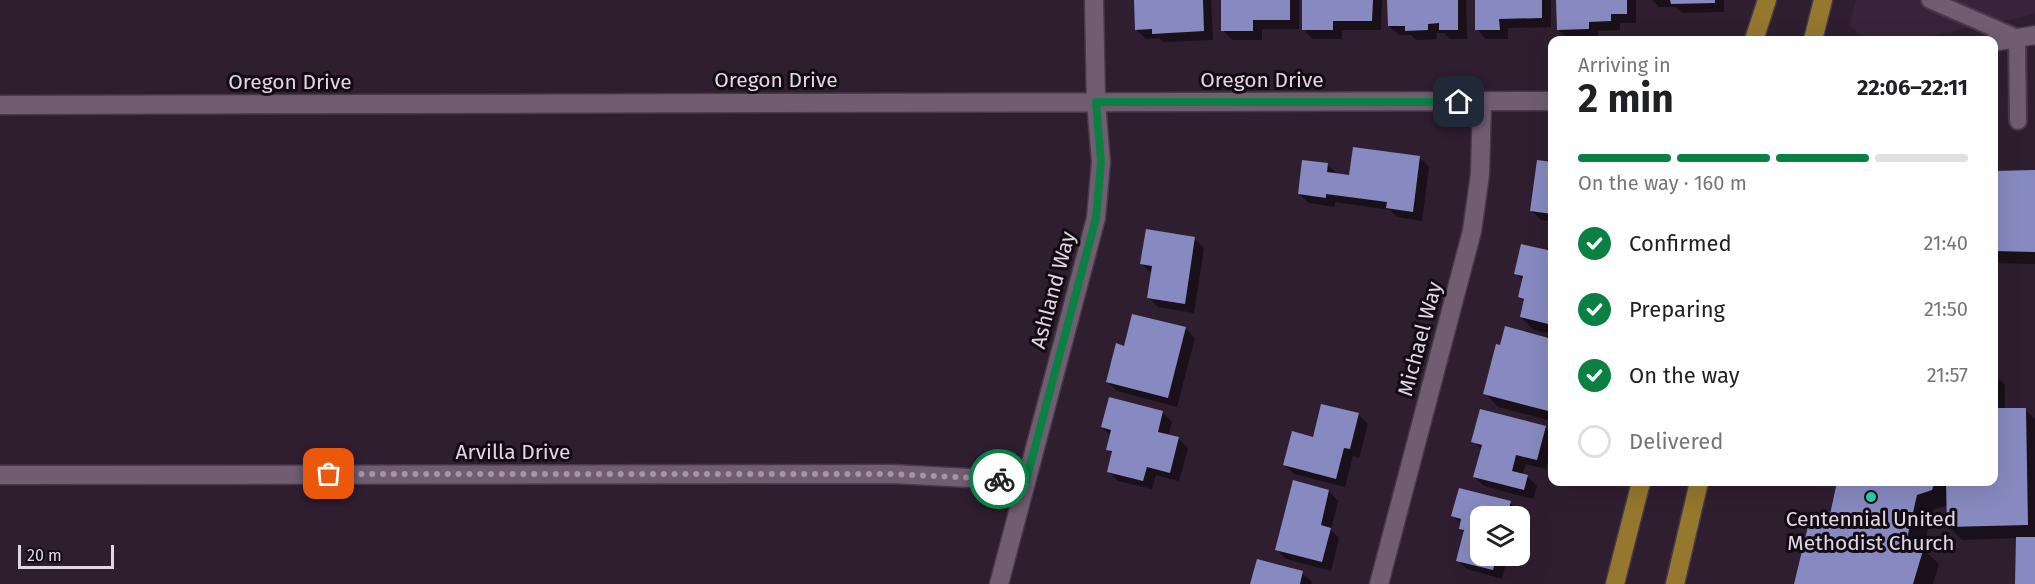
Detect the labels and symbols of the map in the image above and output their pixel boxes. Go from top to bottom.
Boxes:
street label: Oregon Drive [714,67,838,93]
street label: Oregon Drive [1200,67,1324,93]
street label: Oregon Drive [228,69,352,95]
pin [1433,76,1484,127]
street label: Ashland Way [1025,228,1081,351]
street label: Michael Way [1392,278,1448,399]
street label: Arvilla Drive [456,439,570,465]
pin [303,448,354,499]
courier [969,449,1029,509]
marker: Centennial United Methodist Church [1864,490,1878,504]
place label: Centennial United Methodist Church [1786,506,1956,556]
scale bar [18,542,114,570]

